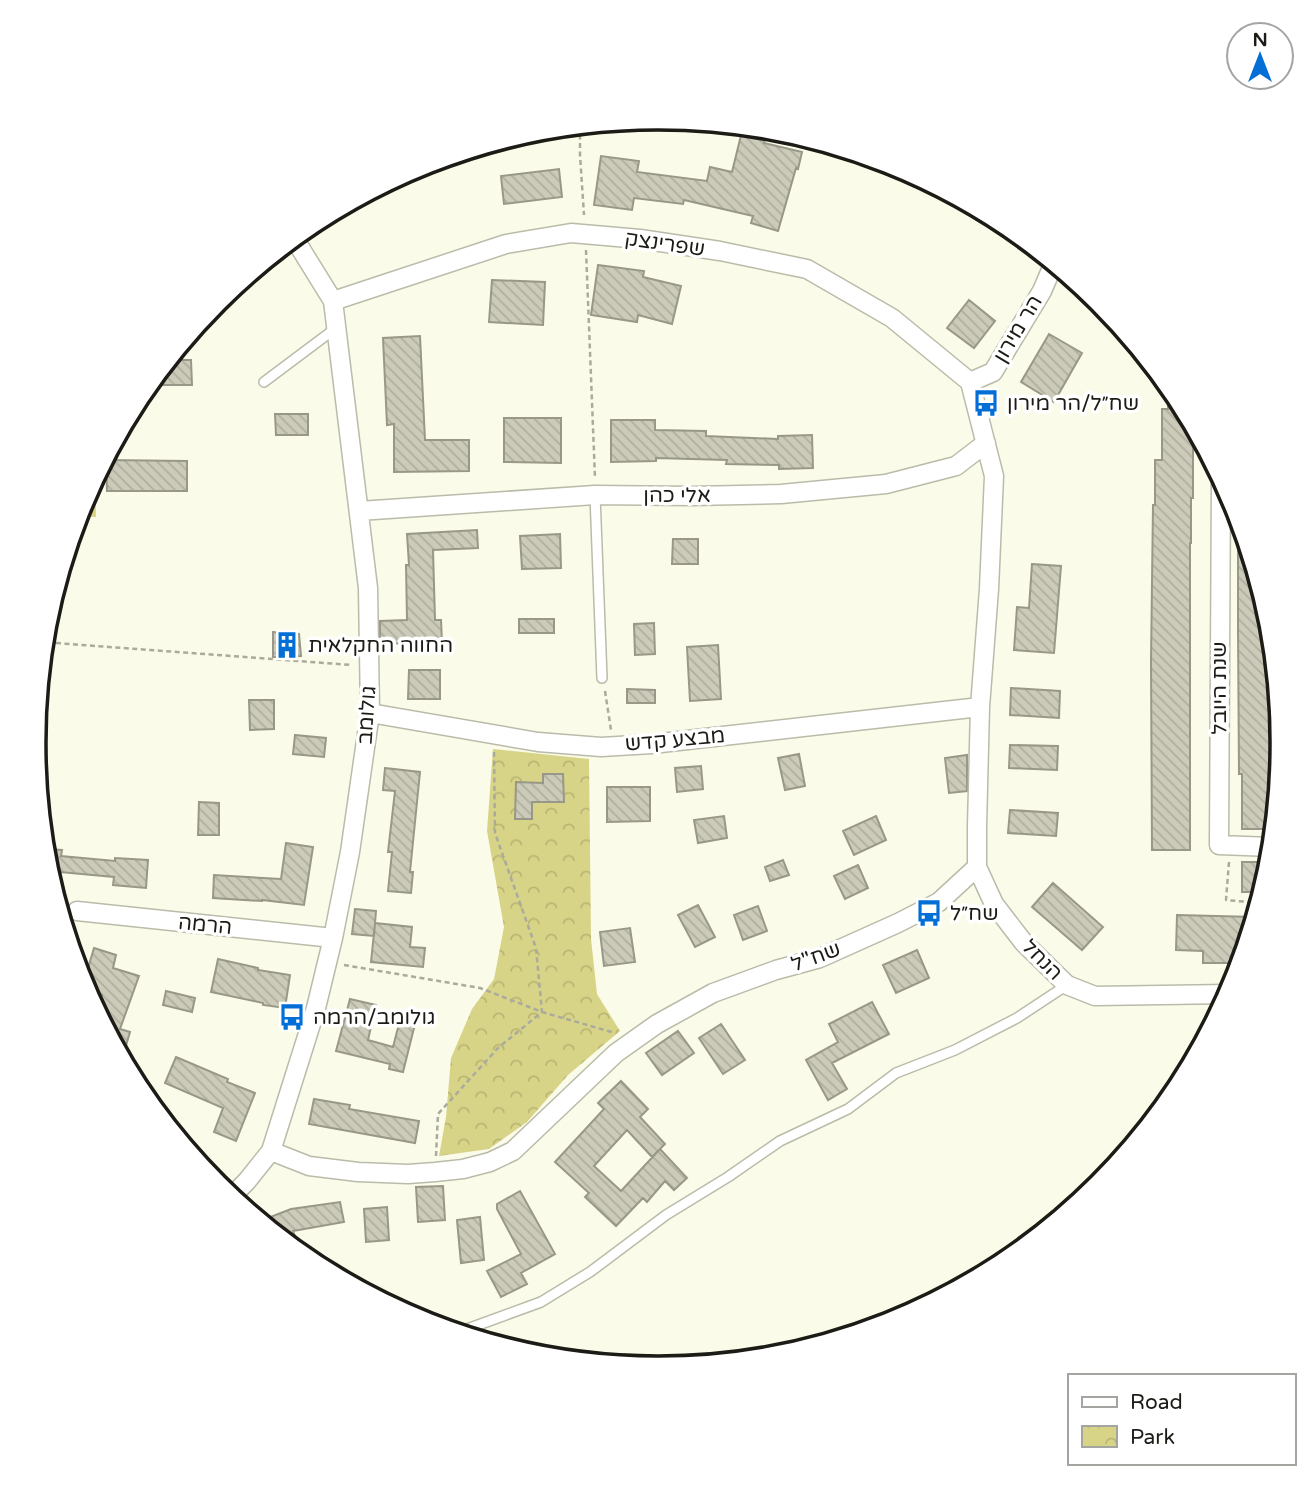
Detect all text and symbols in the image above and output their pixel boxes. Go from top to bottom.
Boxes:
north arrow [1225,21,1295,91]
text: N [1252,29,1268,51]
street label: שפרינצק [623,226,707,262]
street label: הר מירון [988,291,1048,367]
bus stop icon: שח״ל/הר מירון [971,388,1001,418]
place label: שח״ל/הר מירון [1007,391,1139,416]
street label: אלי כהן [643,483,711,508]
building icon: החווה החקלאית [272,630,302,660]
place label: החווה החקלאית [308,633,453,658]
street label: שנת היובל [1207,641,1232,735]
street label: גולומב [352,685,382,745]
street label: מבצע קדש [624,723,726,757]
bus stop icon: שח״ל [914,898,944,928]
place label: שח״ל [950,901,999,926]
street label: הרמה [177,910,233,940]
street label: הנחל [1017,935,1067,985]
street label: שח"ל [788,937,844,977]
bus stop icon: גולומב/הרמה [277,1002,307,1032]
place label: גולומב/הרמה [313,1005,436,1030]
legend [1068,1374,1295,1465]
text: Road [1130,1390,1183,1415]
text: Park [1130,1425,1175,1450]

